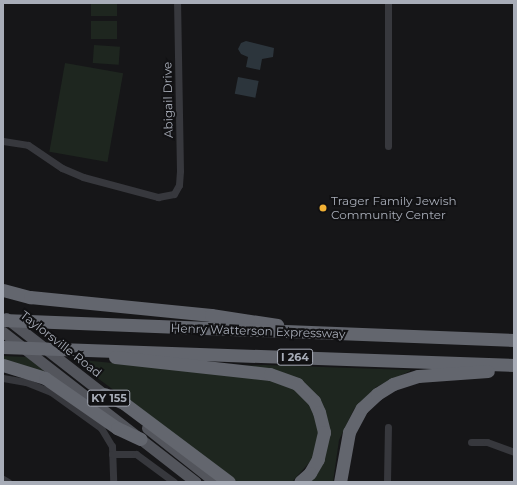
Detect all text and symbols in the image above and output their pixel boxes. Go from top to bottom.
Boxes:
street label: Abigail Drive [160,62,176,138]
place label: Trager Family Jewish Community Center [331,194,457,222]
marker: Trager Family Jewish Community Center [318,203,328,213]
street label: Taylorsville Road [18,308,104,380]
street label: Henry Watterson Expressway [170,321,346,341]
road number: I 264 [277,348,313,366]
road number: KY 155 [87,389,131,407]

